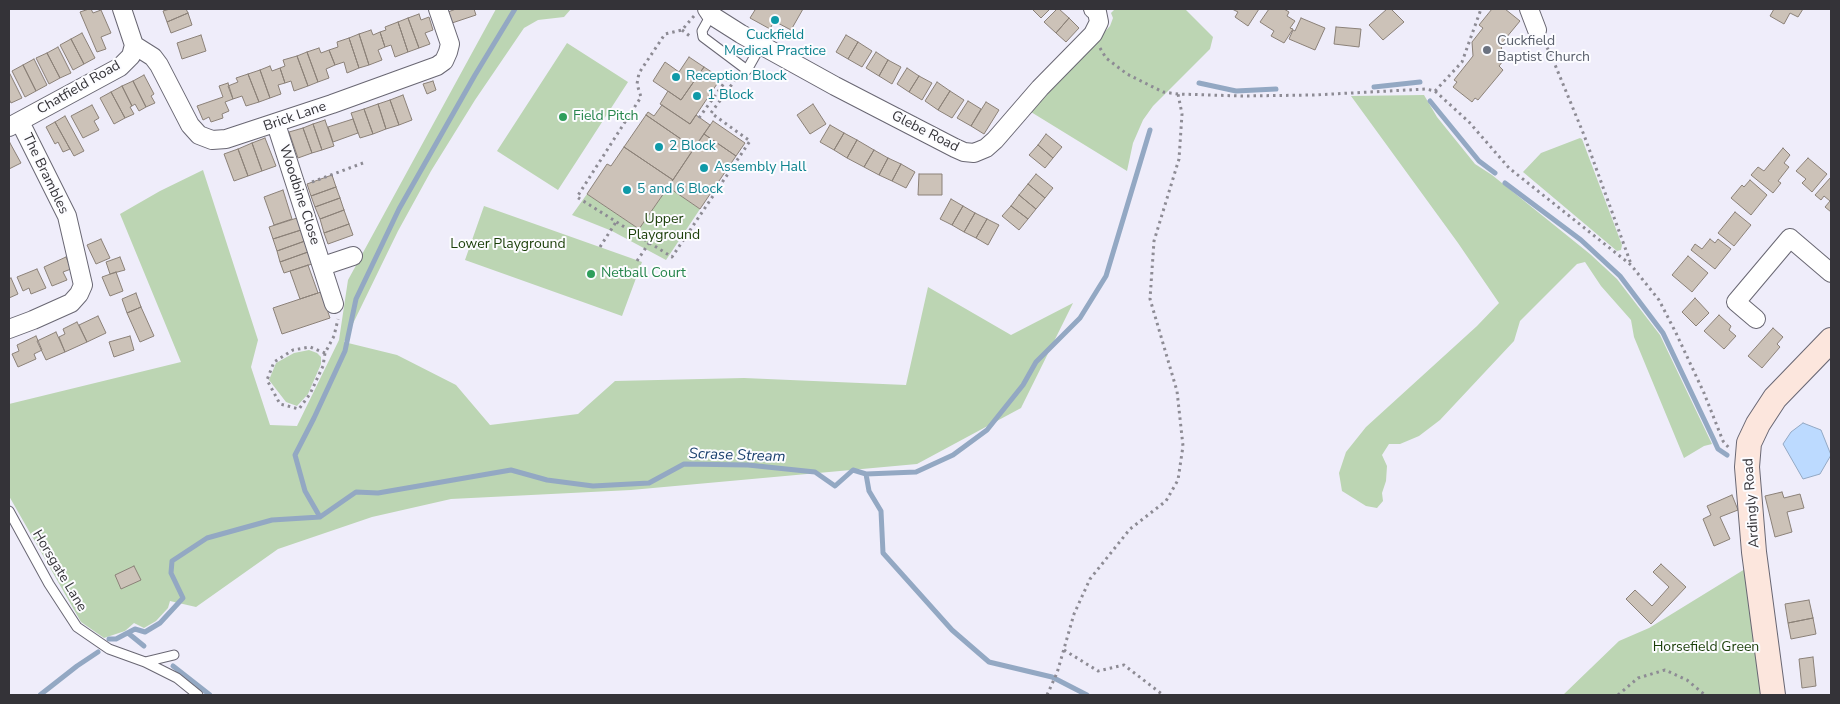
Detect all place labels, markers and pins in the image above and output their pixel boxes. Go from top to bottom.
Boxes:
marker: Cuckfield Medical Practice [769,14,781,26]
place label: Cuckfield Medical Practice [724,28,826,60]
place label: Cuckfield Baptist Church [1497,34,1590,66]
marker: Cuckfield Baptist Church [1481,44,1493,56]
place label: Reception Block [686,69,787,85]
marker: Reception Block [670,71,682,83]
place label: 1 Block [707,88,754,104]
marker: 1 Block [691,90,703,102]
place label: Field Pitch [573,109,639,125]
marker: Field Pitch [557,111,569,123]
place label: 2 Block [669,139,716,155]
marker: 2 Block [653,141,665,153]
place label: Assembly Hall [714,160,806,176]
marker: Assembly Hall [698,162,710,174]
place label: 5 and 6 Block [637,182,723,198]
marker: 5 and 6 Block [621,184,633,196]
place label: Netball Court [601,266,686,282]
marker: Netball Court [585,268,597,280]

